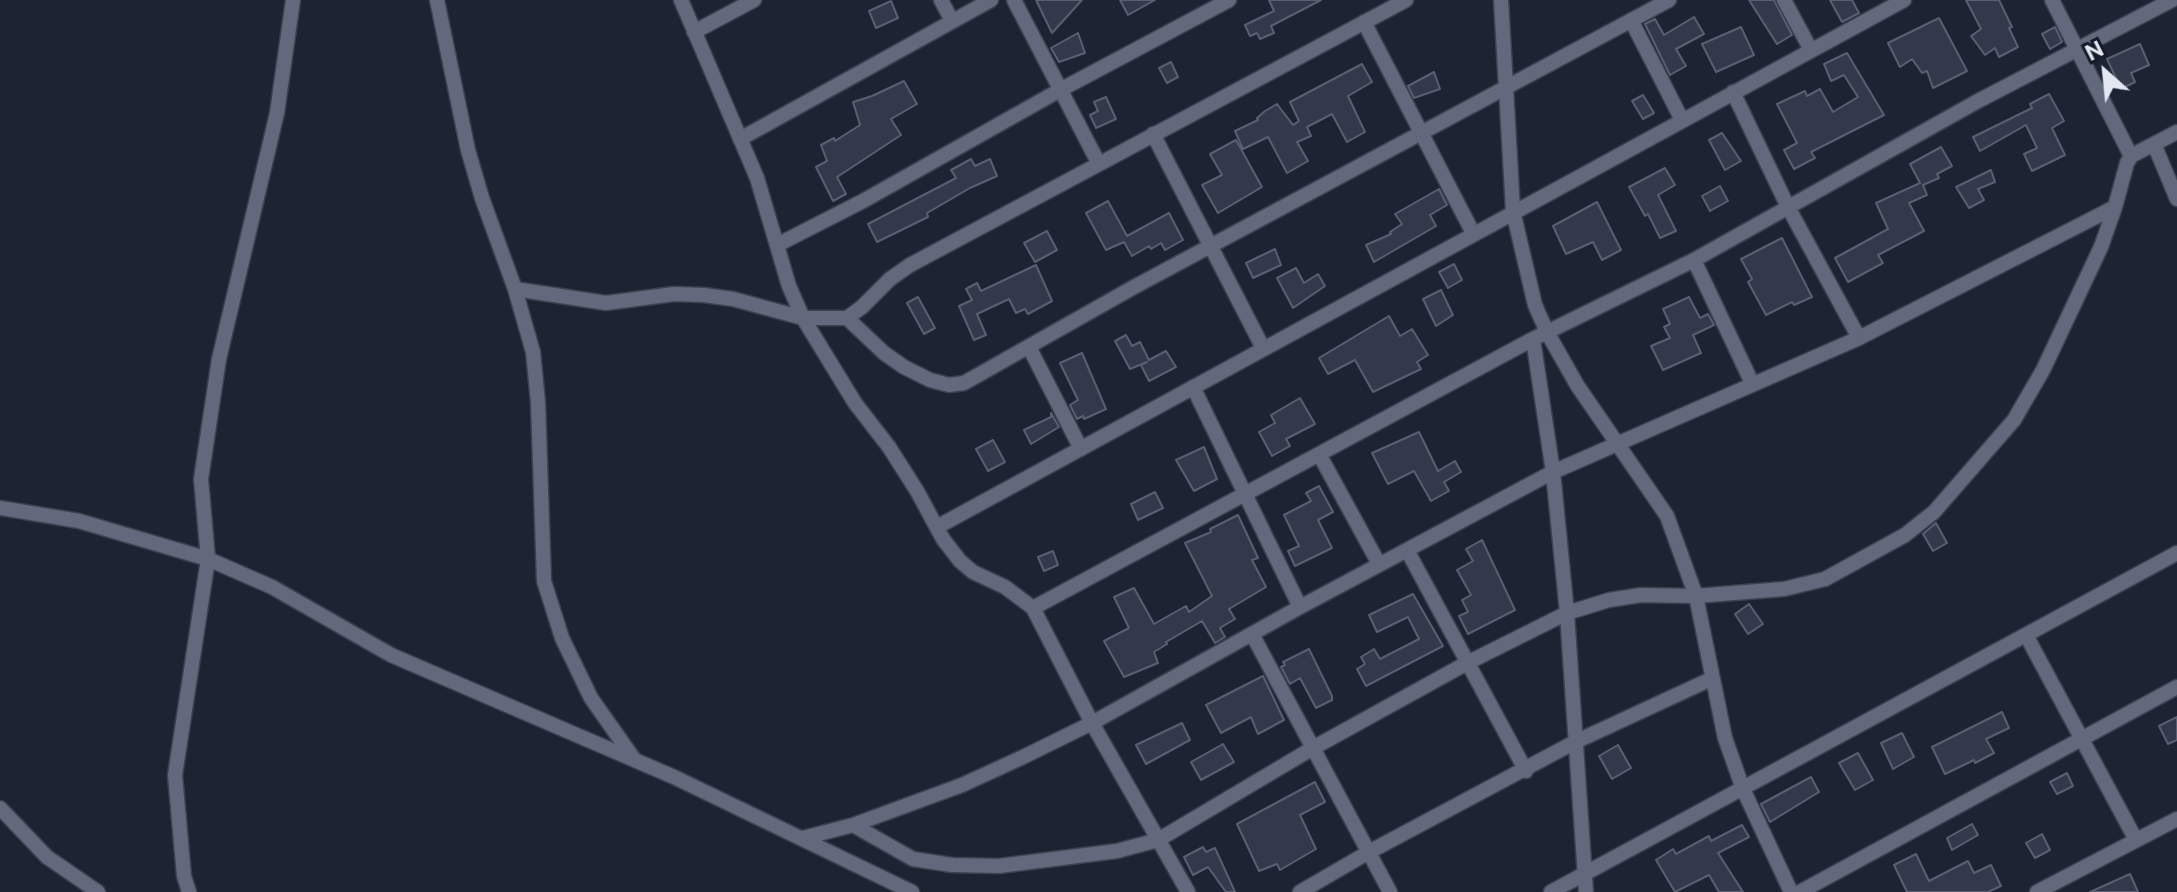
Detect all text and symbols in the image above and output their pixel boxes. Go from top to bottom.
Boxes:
north arrow [2065,32,2145,112]
text: N [2081,35,2108,66]

